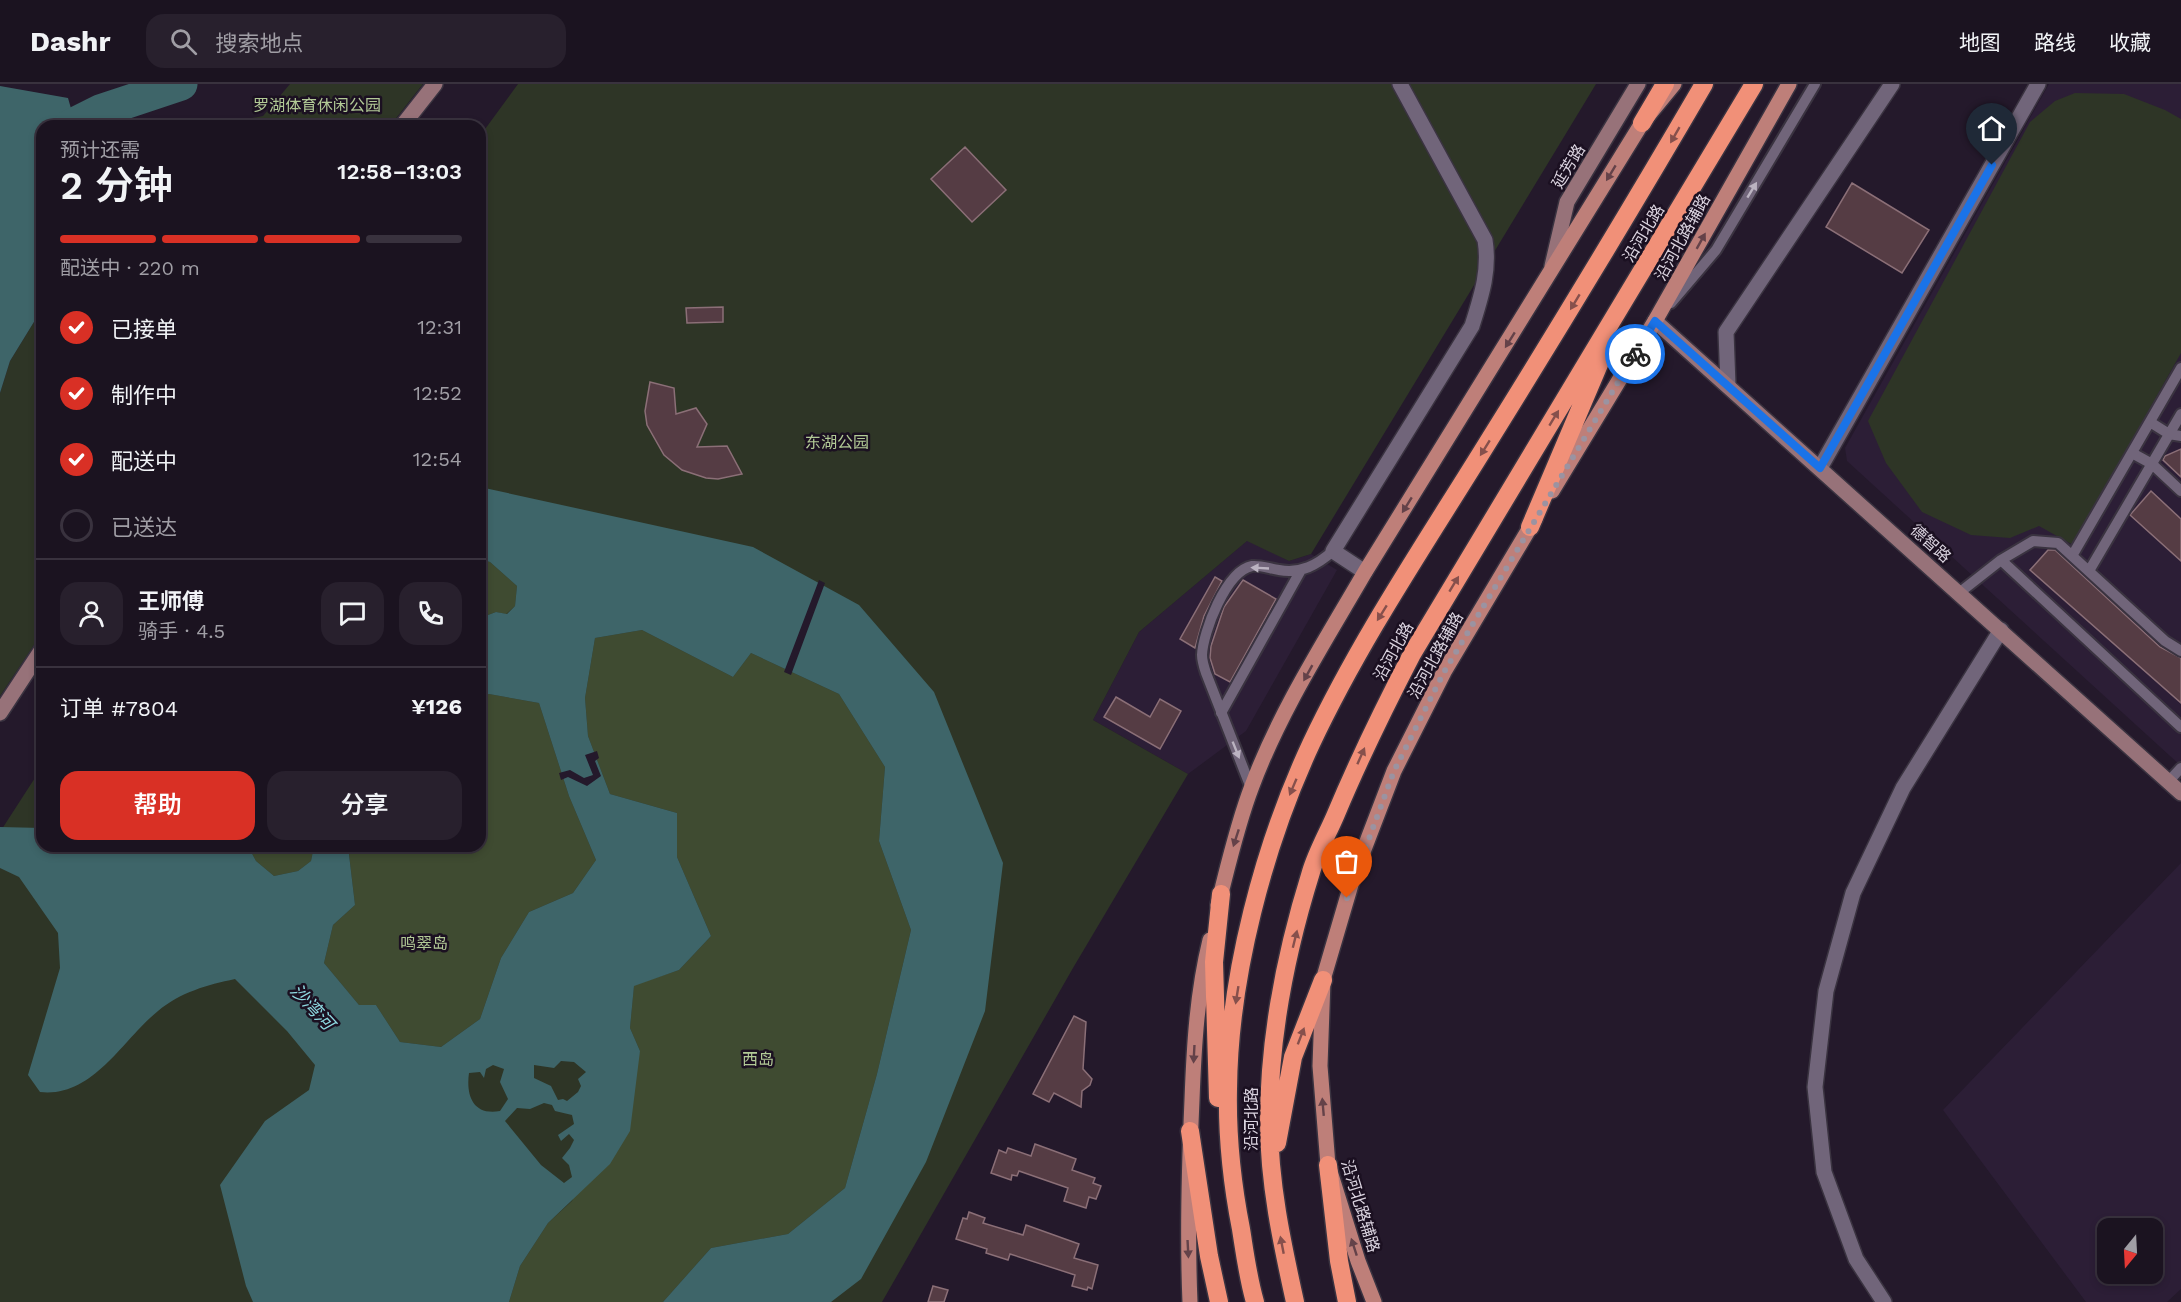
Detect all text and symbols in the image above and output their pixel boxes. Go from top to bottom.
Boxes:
search box [146,14,566,68]
text: Dashr [30,25,110,58]
icon: search [167,25,200,58]
text: 地图 [1959,30,2001,55]
text: 路线 [2034,30,2076,55]
text: 收藏 [2109,30,2151,55]
text: 搜索地点 [215,31,304,56]
park label: 罗湖体育休闲公园 [253,96,381,115]
pin [1966,103,2017,165]
icon: home [1975,112,2008,145]
one-way arrow [1670,126,1680,143]
text: 预计还需 [60,138,140,162]
street label: 延芳路 [1548,141,1589,192]
text: 12:58–13:03 [337,159,462,184]
text: 2 分钟 [60,163,173,208]
one-way arrow [1606,165,1617,181]
one-way arrow [1746,182,1757,198]
street label: 沿河北路辅路 [1651,191,1714,284]
street label: 沿河北路 [1619,201,1668,266]
one-way arrow [1696,232,1706,249]
text: 配送中 · 220 m [60,256,200,280]
one-way arrow [1570,294,1581,310]
icon: check [60,311,93,344]
text: 12:31 [417,315,462,339]
text: 已接单 [111,317,177,342]
courier [1605,324,1665,384]
one-way arrow [1504,332,1515,348]
icon: bike [1619,338,1652,371]
icon: check [60,377,93,410]
text: 12:52 [413,381,462,405]
text: 制作中 [111,383,177,408]
one-way arrow [1549,410,1560,426]
park label: 东湖公园 [805,433,869,452]
one-way arrow [1479,439,1490,456]
icon: check [60,443,93,476]
text: 12:54 [413,447,462,471]
text: 配送中 [111,449,177,474]
one-way arrow [1401,497,1412,513]
text: 已送达 [111,515,177,540]
street label: 德智路 [1906,520,1955,566]
one-way arrow [1250,563,1269,572]
one-way arrow [1448,576,1459,592]
button: person [60,582,123,645]
button: chat [321,582,384,645]
button: phone [399,582,462,645]
text: 王师傅 [138,589,204,614]
one-way arrow [1377,605,1388,621]
street label: 沿河北路辅路 [1404,609,1467,702]
text: 骑手 · 4.5 [138,619,225,643]
street label: 沿河北路 [1370,619,1417,684]
one-way arrow [1303,665,1313,682]
text: ¥126 [411,694,462,719]
text: 订单 #7804 [60,696,178,721]
one-way arrow [1231,742,1241,760]
one-way arrow [1356,746,1366,764]
button: 帮助 [60,771,255,840]
button: 分享 [267,771,462,840]
one-way arrow [1288,778,1298,796]
one-way arrow [1231,829,1240,847]
pin [1321,836,1372,898]
icon: bag [1330,845,1363,878]
one-way arrow [1290,929,1300,948]
park label: 鸣翠岛 [400,934,448,953]
water label: 沙湾河 [286,980,341,1036]
one-way arrow [1232,985,1241,1004]
one-way arrow [1297,1026,1307,1044]
one-way arrow [1190,1045,1199,1064]
park label: 西岛 [742,1050,774,1069]
street label: 沿河北路 [1242,1087,1261,1151]
one-way arrow [1318,1098,1328,1117]
street label: 沿河北路辅路 [1337,1157,1384,1255]
north arrow [2097,1218,2163,1284]
map controls [2097,1218,2163,1284]
one-way arrow [1277,1235,1286,1254]
one-way arrow [1349,1238,1358,1256]
one-way arrow [1183,1240,1192,1259]

